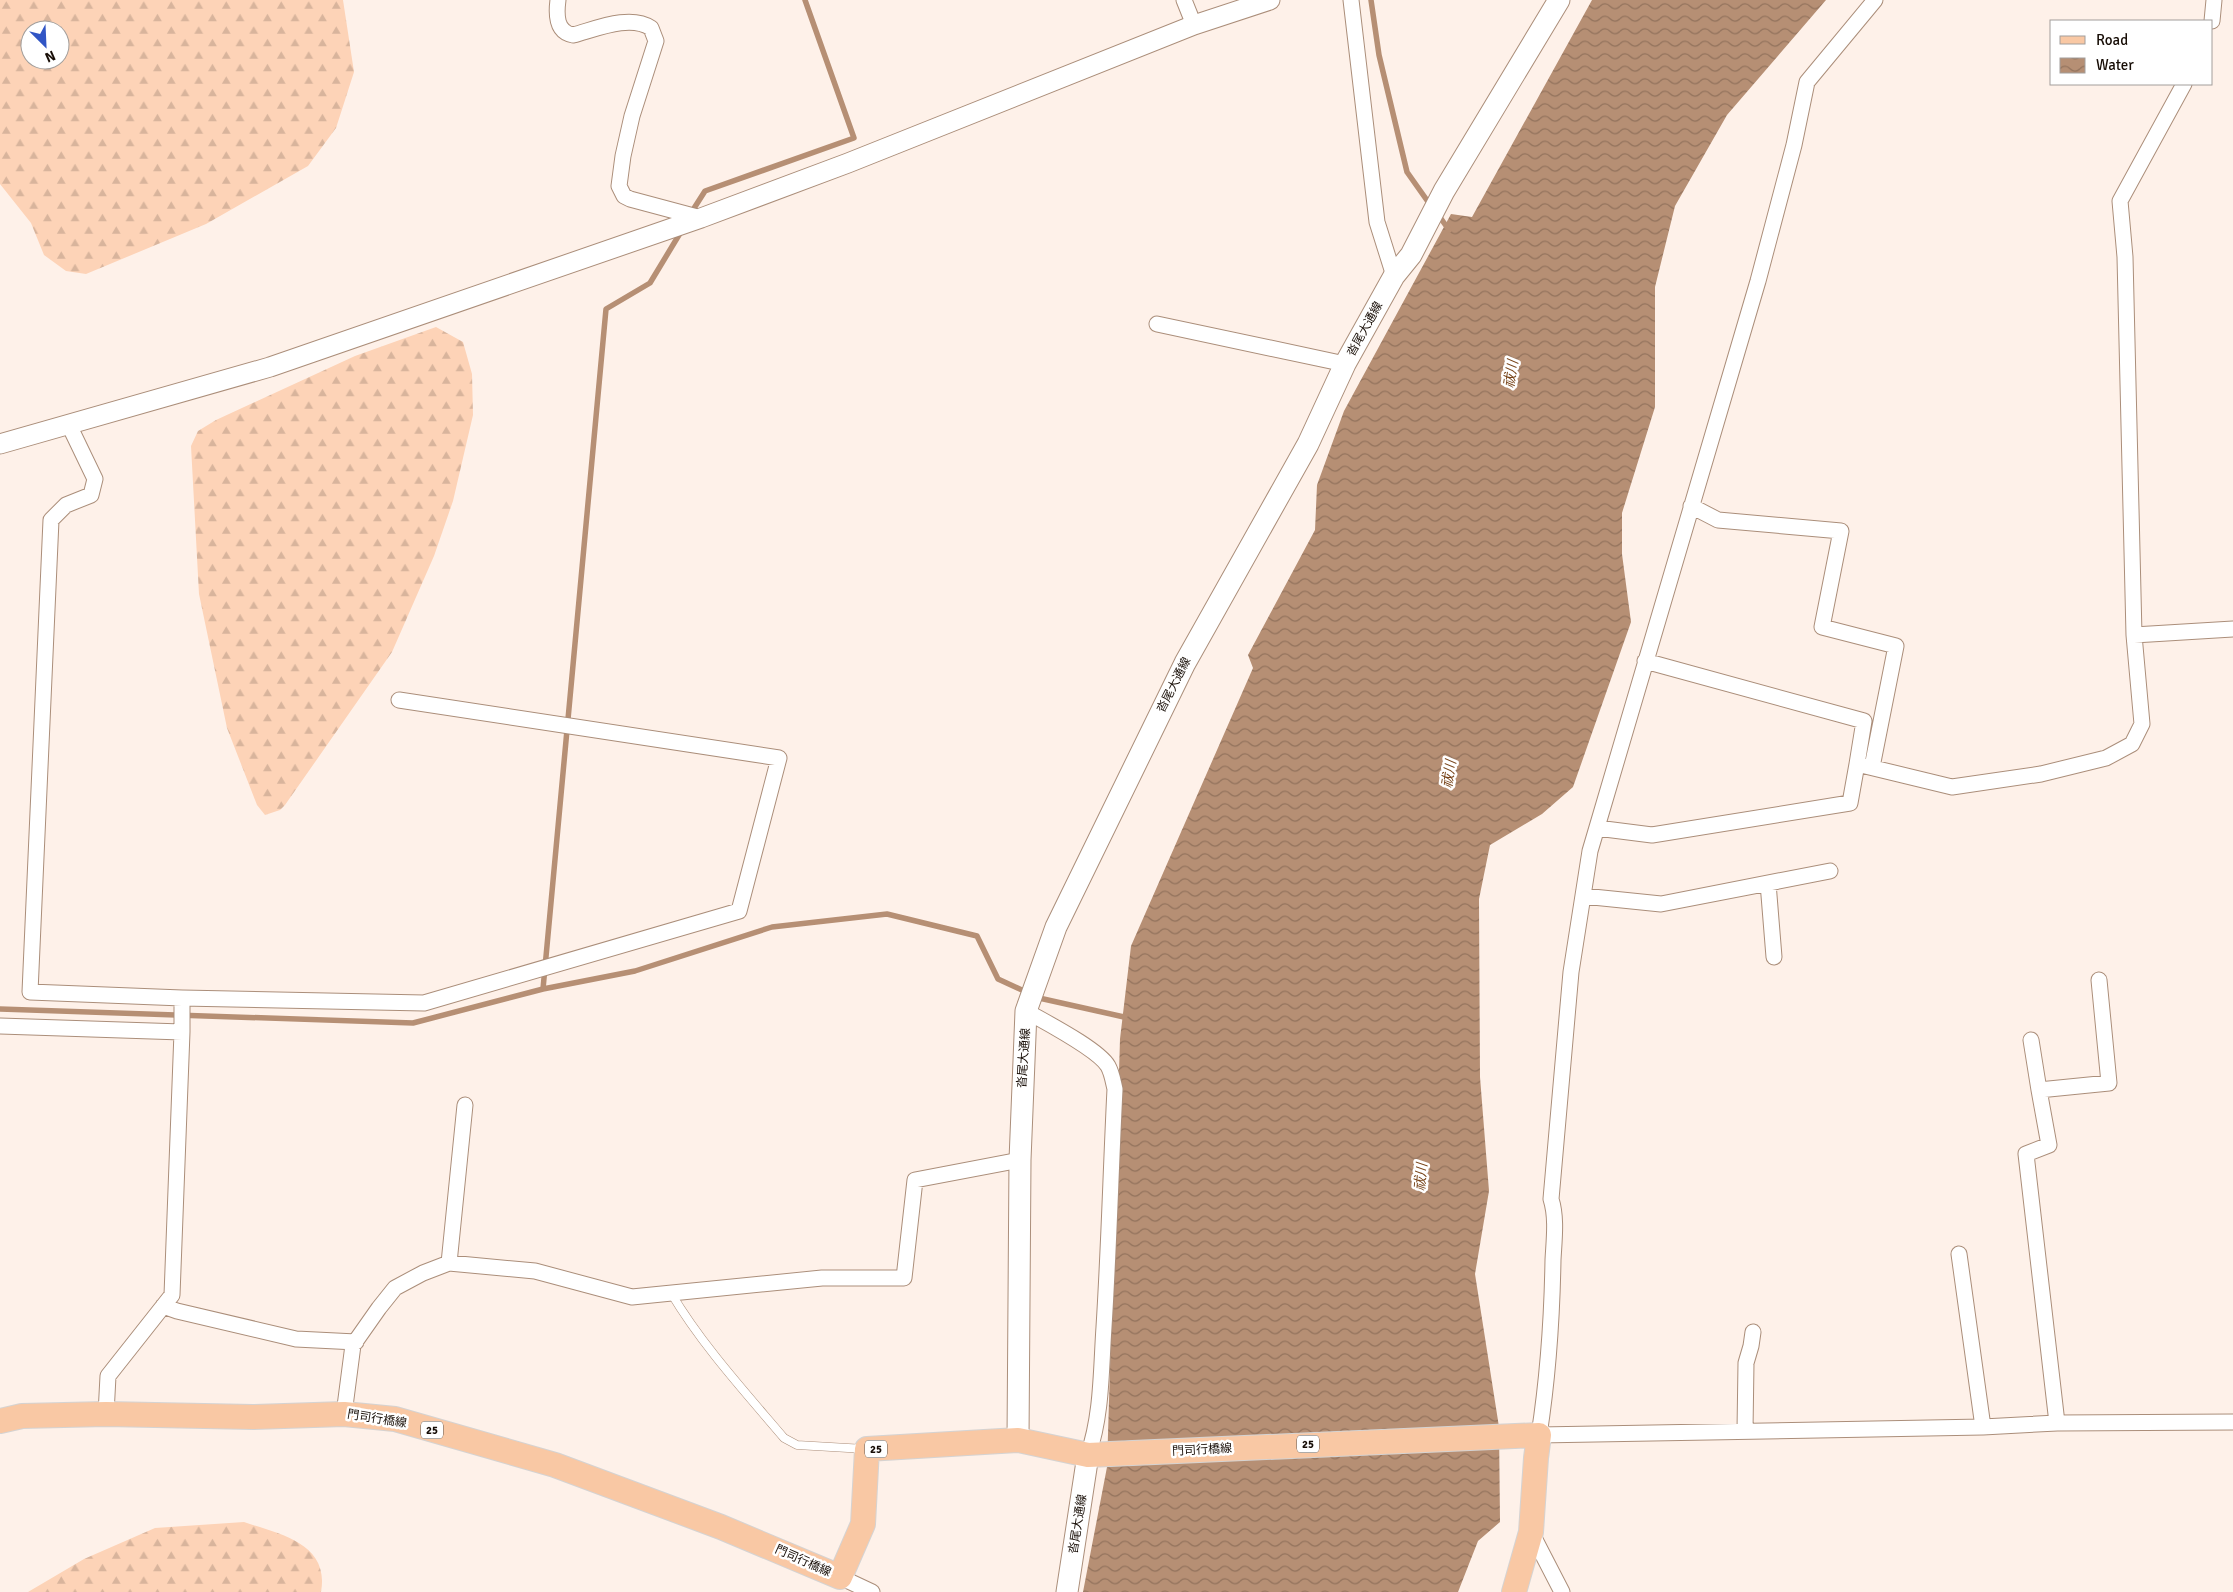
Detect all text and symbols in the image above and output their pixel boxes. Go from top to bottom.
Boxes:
north arrow [20,20,70,70]
legend [2050,20,2213,85]
text: Road [2096,31,2128,49]
text: N [42,47,58,66]
text: Water [2096,56,2134,74]
street label: 沓尾大通線 [1344,299,1386,359]
water label: 祓川 [1500,357,1522,389]
street label: 沓尾大通線 [1154,655,1194,715]
water label: 祓川 [1438,757,1460,789]
street label: 沓尾大通線 [1014,1028,1034,1088]
water label: 祓川 [1411,1160,1431,1192]
street label: 門司行橋線 [346,1407,408,1431]
road number: 25 [421,1422,443,1438]
road number: 25 [1297,1436,1319,1452]
road number: 25 [865,1440,887,1458]
street label: 門司行橋線 [1172,1441,1232,1459]
street label: 沓尾大通線 [1066,1493,1090,1555]
street label: 門司行橋線 [773,1542,833,1580]

